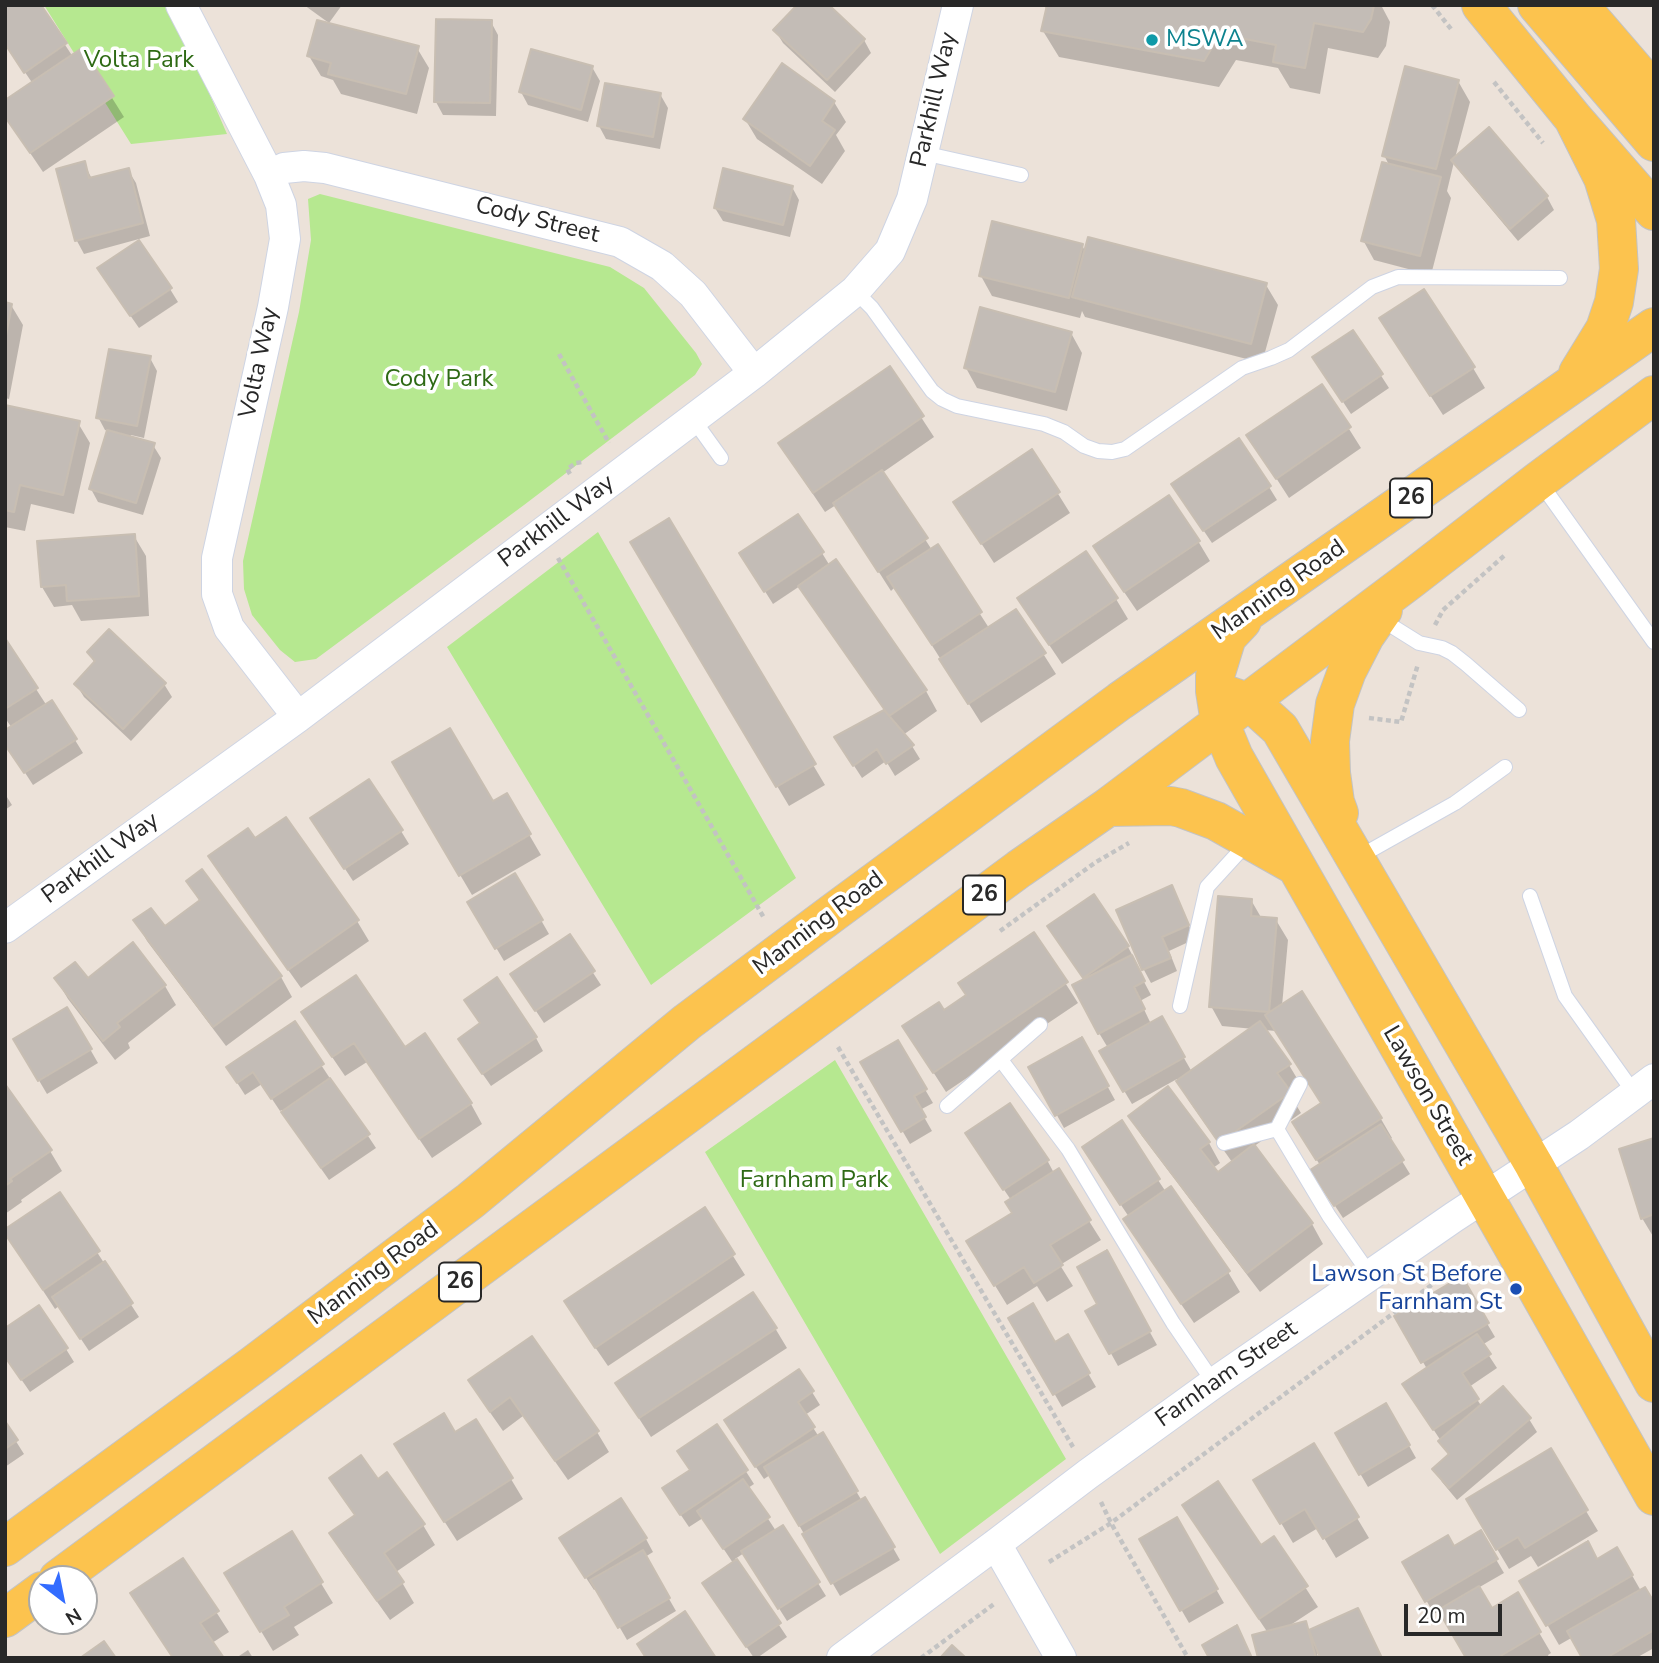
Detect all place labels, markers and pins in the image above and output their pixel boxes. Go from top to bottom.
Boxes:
place label: MSWA [1166,26,1244,54]
marker: MSWA [1144,32,1160,48]
place label: Lawson St Before Farnham St [1311,1261,1502,1317]
marker: Lawson St Before Farnham St [1508,1281,1524,1297]

